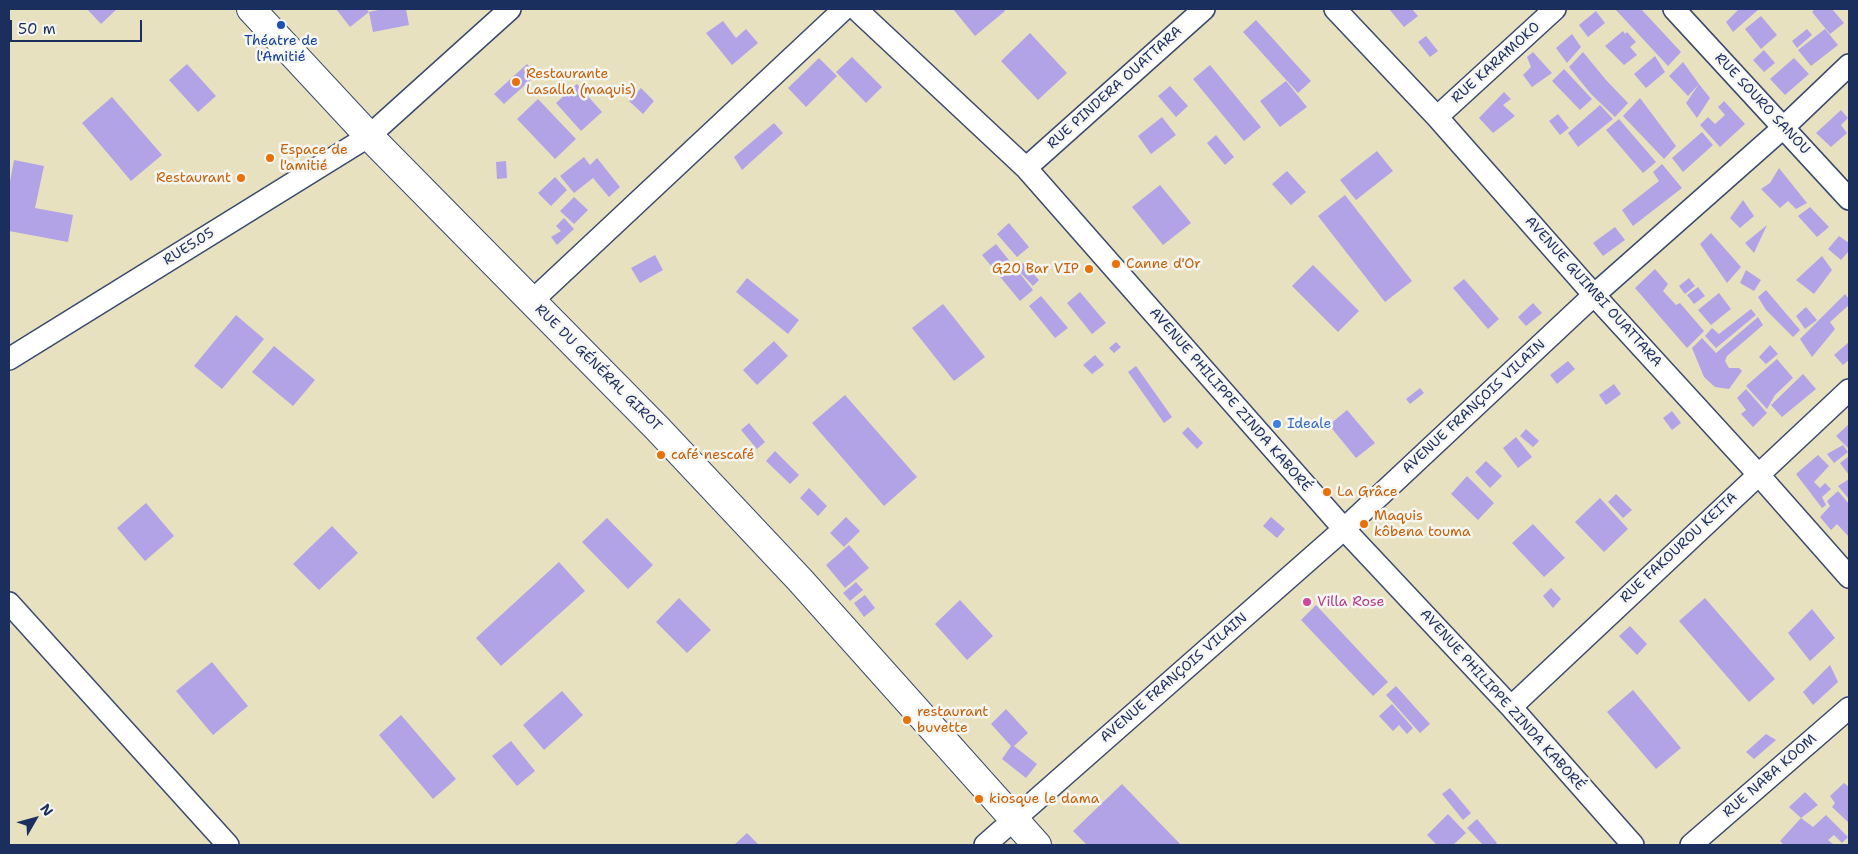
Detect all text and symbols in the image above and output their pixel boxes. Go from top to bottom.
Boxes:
scale bar [12,10,145,42]
text: 50 m [18,19,56,39]
marker: Théatre de l'Amitié [275,19,287,31]
street label: RUE KARAMOKO [1448,19,1544,107]
street label: RUE PINDERA OUATTARA [1044,23,1186,153]
place label: Théatre de l'Amitié [244,33,318,65]
street label: RUE SOURO SANOU [1711,50,1813,158]
place label: Restaurante Lasalla (maquis) [526,66,636,98]
marker: Restaurante Lasalla (maquis) [510,76,522,88]
place label: Espace de l'amitié [280,142,348,174]
marker: Espace de l'amitié [264,152,276,164]
place label: Restaurant [156,170,231,186]
marker: Restaurant [235,172,247,184]
street label: AVENUE GUIMBI OUATTARA [1521,213,1665,371]
street label: RUE5.05 [160,225,218,269]
place label: Canne d'Or [1126,256,1201,272]
marker: Canne d'Or [1110,258,1122,270]
place label: G20 Bar VIP [992,261,1079,277]
marker: G20 Bar VIP [1083,263,1095,275]
street label: RUE DU GÉNÉRAL GIROT [531,301,665,435]
street label: AVENUE PHILIPPE ZINDA KABORÉ [1145,305,1315,495]
street label: AVENUE FRANÇOIS VILAIN [1399,336,1549,478]
place label: Ideale [1287,416,1331,432]
marker: Ideale [1271,418,1283,430]
place label: café nescafé [671,447,754,463]
marker: café nescafé [655,449,667,461]
place label: La Grâce [1337,484,1398,500]
marker: La Grâce [1321,486,1333,498]
street label: RUE FAKOUROU KEITA [1617,489,1741,607]
place label: Maquis kôbena touma [1374,508,1471,540]
marker: Maquis kôbena touma [1358,518,1370,530]
place label: Villa Rose [1317,594,1384,610]
marker: Villa Rose [1301,596,1313,608]
street label: AVENUE PHILIPPE ZINDA KABORÉ [1416,606,1588,794]
street label: AVENUE FRANÇOIS VILAIN [1097,610,1251,746]
place label: restaurant buvette [917,704,988,736]
marker: restaurant buvette [901,714,913,726]
street label: RUE NABA KOOM [1720,731,1820,821]
place label: kiosque le dama [989,791,1099,807]
marker: kiosque le dama [973,793,985,805]
north arrow [10,794,60,844]
text: N [36,800,57,820]

